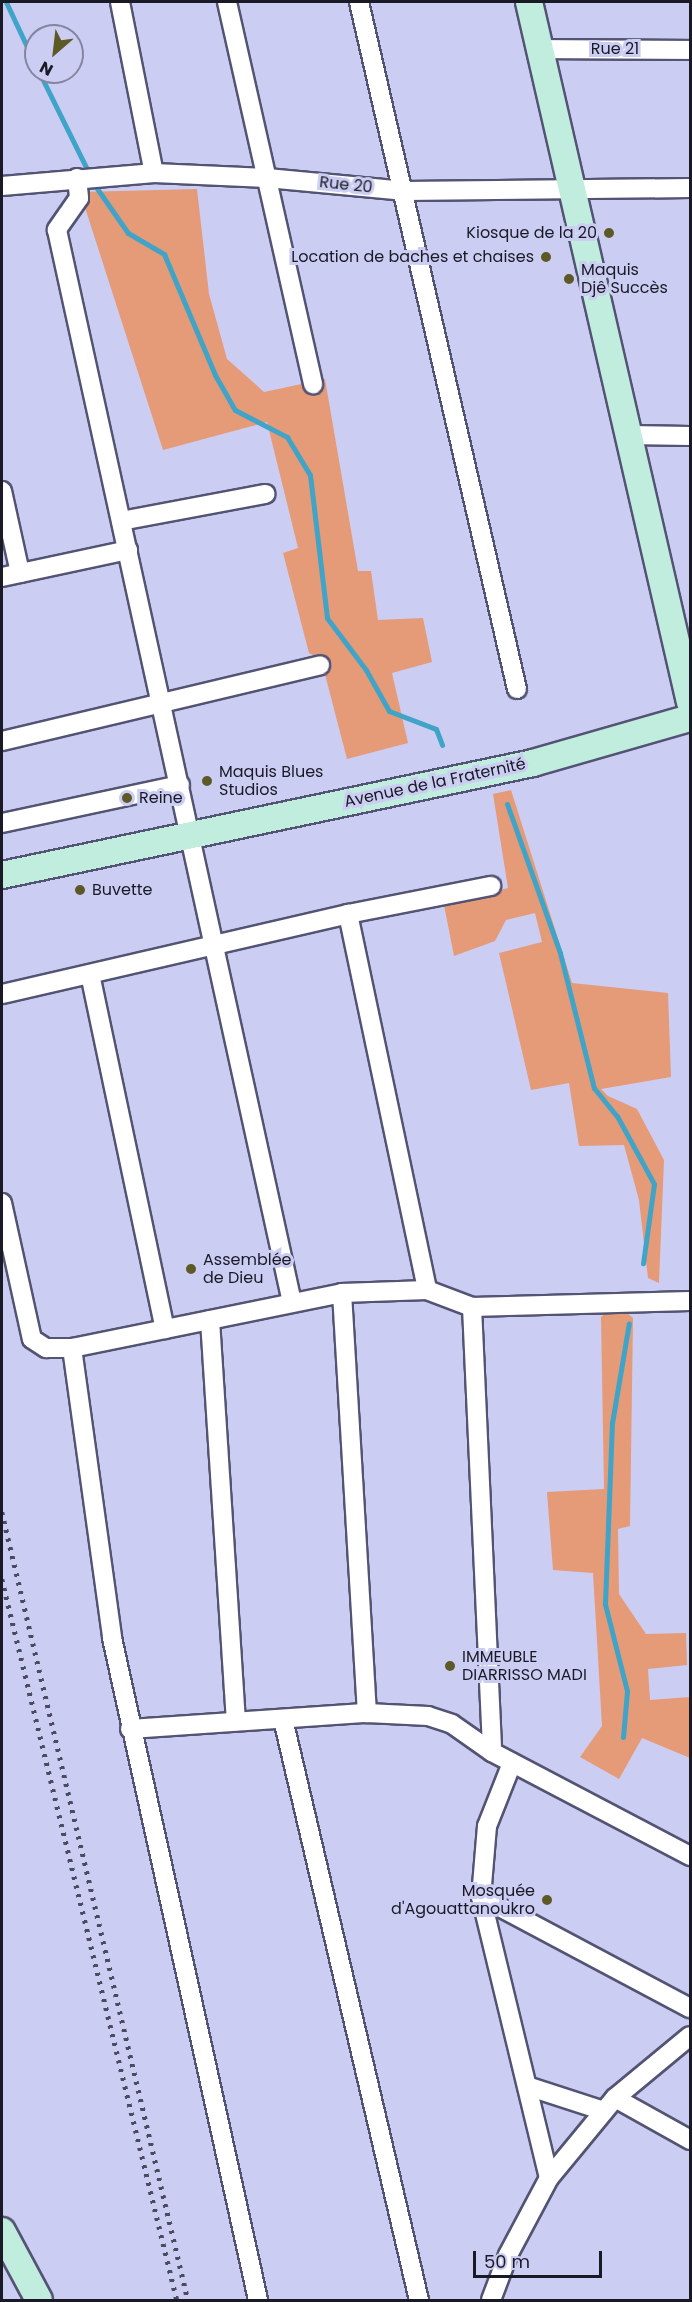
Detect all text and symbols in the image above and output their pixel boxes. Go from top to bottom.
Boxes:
north arrow [24,24,84,84]
street label: Rue 21 [591,39,639,59]
text: N [36,56,57,82]
street label: Rue 20 [318,173,374,197]
place label: Kiosque de la 20 [466,223,597,243]
marker: Kiosque de la 20 [602,226,616,240]
place label: Location de baches et chaises [291,247,534,267]
marker: Location de baches et chaises [539,250,553,264]
place label: Maquis Djê Succès [581,260,668,298]
marker: Maquis Djê Succès [562,272,576,286]
street label: Avenue de la Fraternité [343,754,527,812]
place label: Maquis Blues Studios [219,762,323,800]
marker: Maquis Blues Studios [200,774,214,788]
place label: Reine [139,788,183,808]
marker: Reine [120,791,134,805]
place label: Buvette [92,880,153,900]
marker: Buvette [73,883,87,897]
place label: Assemblée de Dieu [203,1250,291,1288]
marker: Assemblée de Dieu [184,1262,198,1276]
place label: IMMEUBLE DIARRISSO MADI [462,1647,587,1685]
marker: IMMEUBLE DIARRISSO MADI [443,1659,457,1673]
place label: Mosquée d'Agouattanoukro [391,1881,535,1919]
marker: Mosquée d'Agouattanoukro [540,1893,554,1907]
scale bar [476,2239,605,2277]
text: 50 m [484,2249,530,2274]

